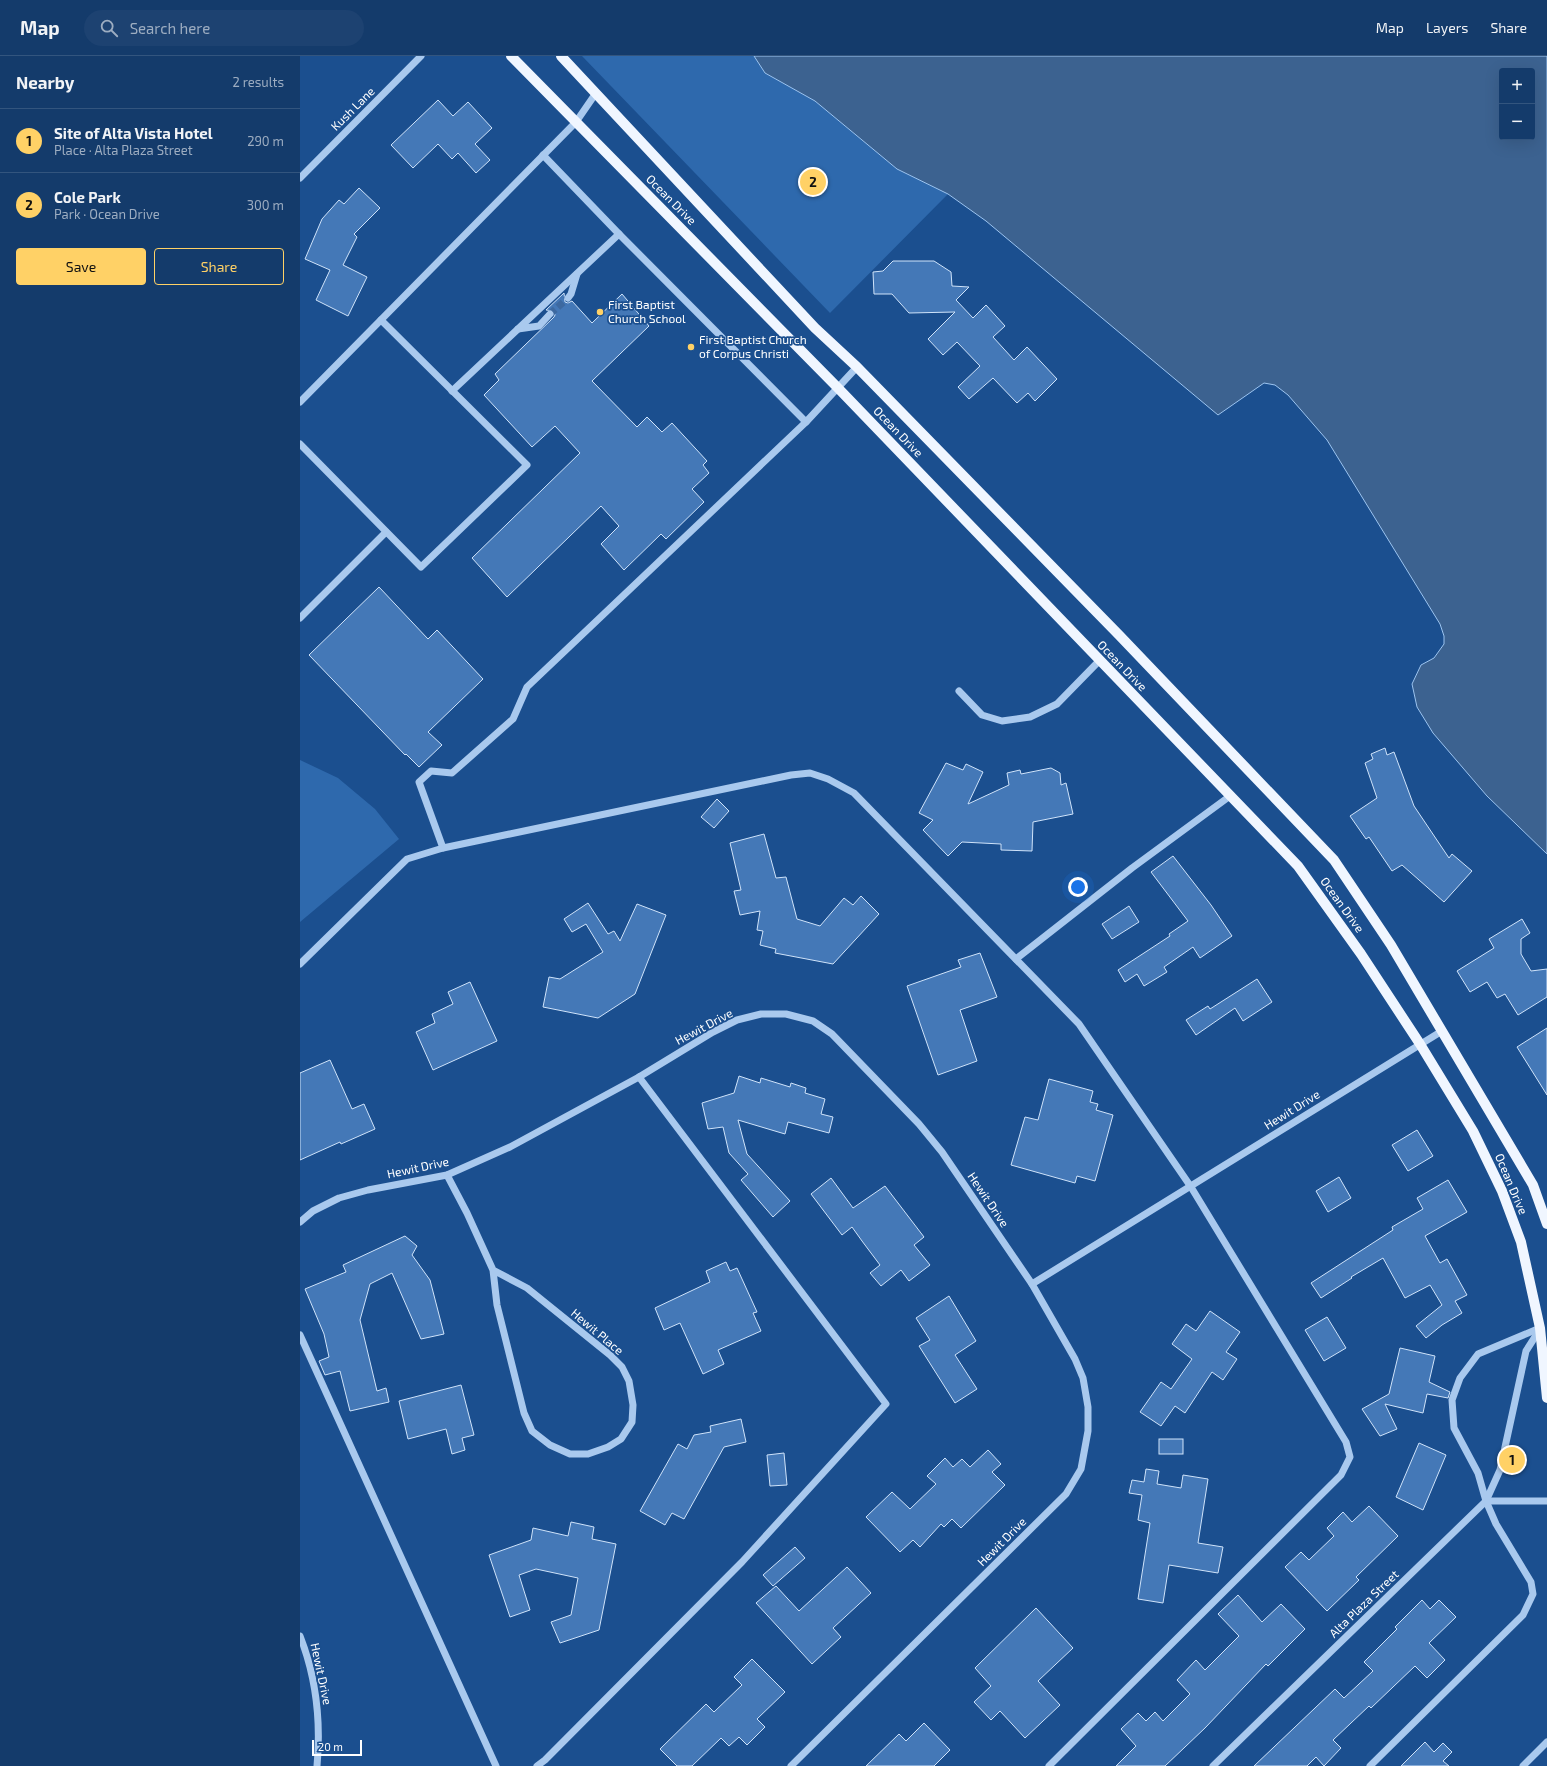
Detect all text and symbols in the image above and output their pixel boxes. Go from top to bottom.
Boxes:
search box [84,10,364,46]
text: Map [20,16,60,39]
icon: search [98,17,120,39]
text: Search here [130,19,210,37]
text: Map [1376,19,1404,36]
text: Layers [1426,19,1468,36]
text: Share [1490,19,1527,36]
map controls [1499,68,1535,140]
button: + [1499,68,1535,104]
text: Nearby [16,72,74,92]
text: 2 results [232,74,284,90]
street label: Kush Lane [328,84,377,133]
button: − [1499,104,1535,140]
text: Site of Alta Vista Hotel [54,124,213,142]
text: 1 [26,133,32,149]
text: 290 m [247,133,284,149]
text: Place · Alta Plaza Street [54,142,193,158]
pin: 2 [800,167,826,197]
street label: Ocean Drive [644,171,700,227]
text: Cole Park [54,188,121,206]
text: 2 [25,197,33,213]
text: 300 m [247,197,284,213]
text: Park · Ocean Drive [54,206,160,222]
button: Save [16,248,146,285]
button: Share [154,248,284,285]
place label: First Baptist Church School [608,297,686,325]
marker: First Baptist Church School [595,307,605,317]
place label: First Baptist Church of Corpus Christi [699,332,807,360]
marker: First Baptist Church of Corpus Christi [686,342,696,352]
street label: Ocean Drive [871,403,926,460]
street label: Ocean Drive [1095,637,1150,694]
street label: Ocean Drive [1318,874,1368,935]
your location [1068,877,1088,897]
street label: Hewit Drive [672,1005,735,1047]
street label: Hewit Drive [1261,1087,1322,1132]
street label: Ocean Drive [1493,1151,1531,1216]
street label: Hewit Drive [385,1154,450,1180]
street label: Hewit Drive [965,1169,1012,1229]
street label: Hewit Place [569,1305,627,1357]
pin: 1 [1499,1445,1525,1475]
street label: Hewit Drive [974,1514,1029,1569]
street label: Alta Plaza Street [1326,1566,1401,1640]
street label: Hewit Drive [309,1641,335,1706]
scale bar [312,1738,362,1757]
text: 20 m [318,1740,343,1753]

